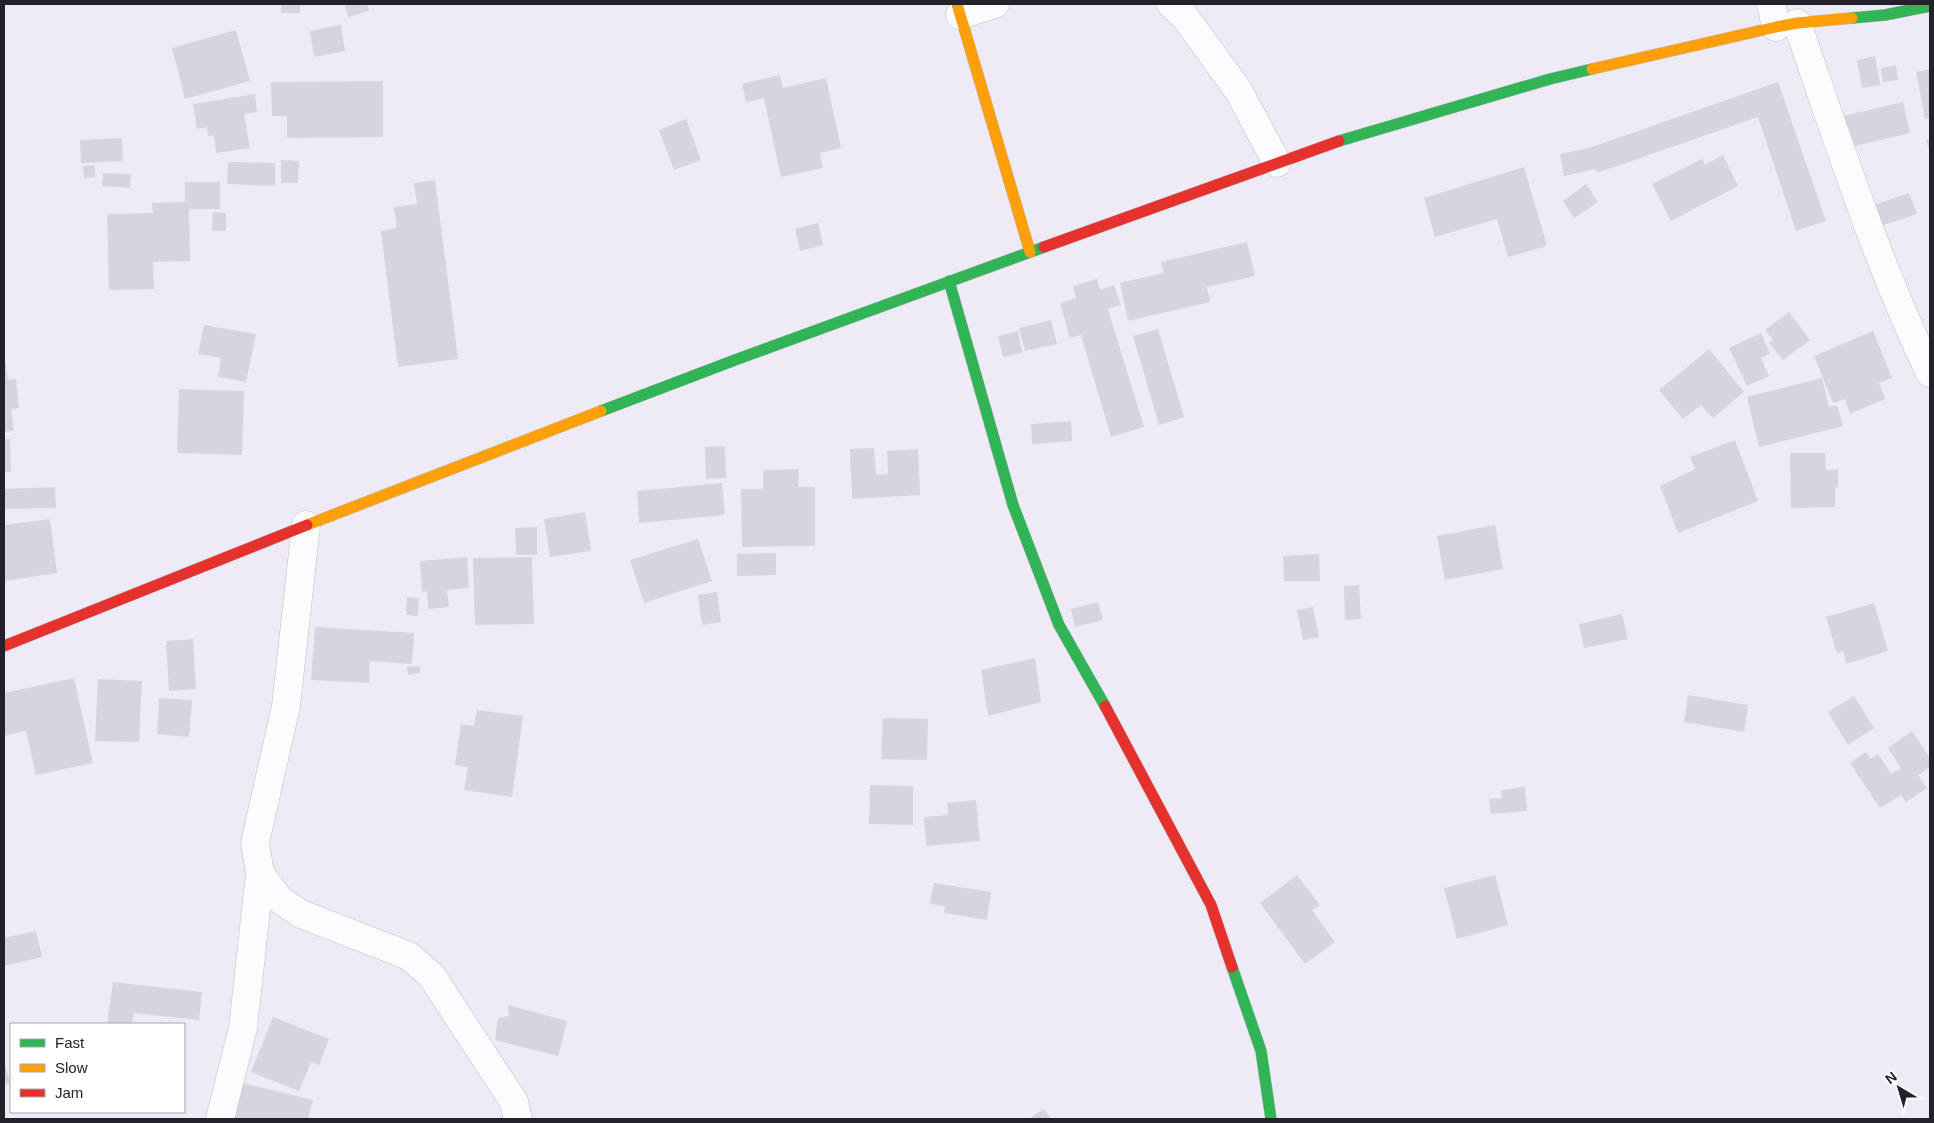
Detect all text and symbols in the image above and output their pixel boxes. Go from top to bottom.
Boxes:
legend [10,1023,185,1113]
text: Fast [55,1034,85,1051]
text: Slow [55,1059,88,1076]
north arrow [1874,1063,1924,1113]
text: N [1882,1068,1900,1087]
text: Jam [55,1084,83,1101]

